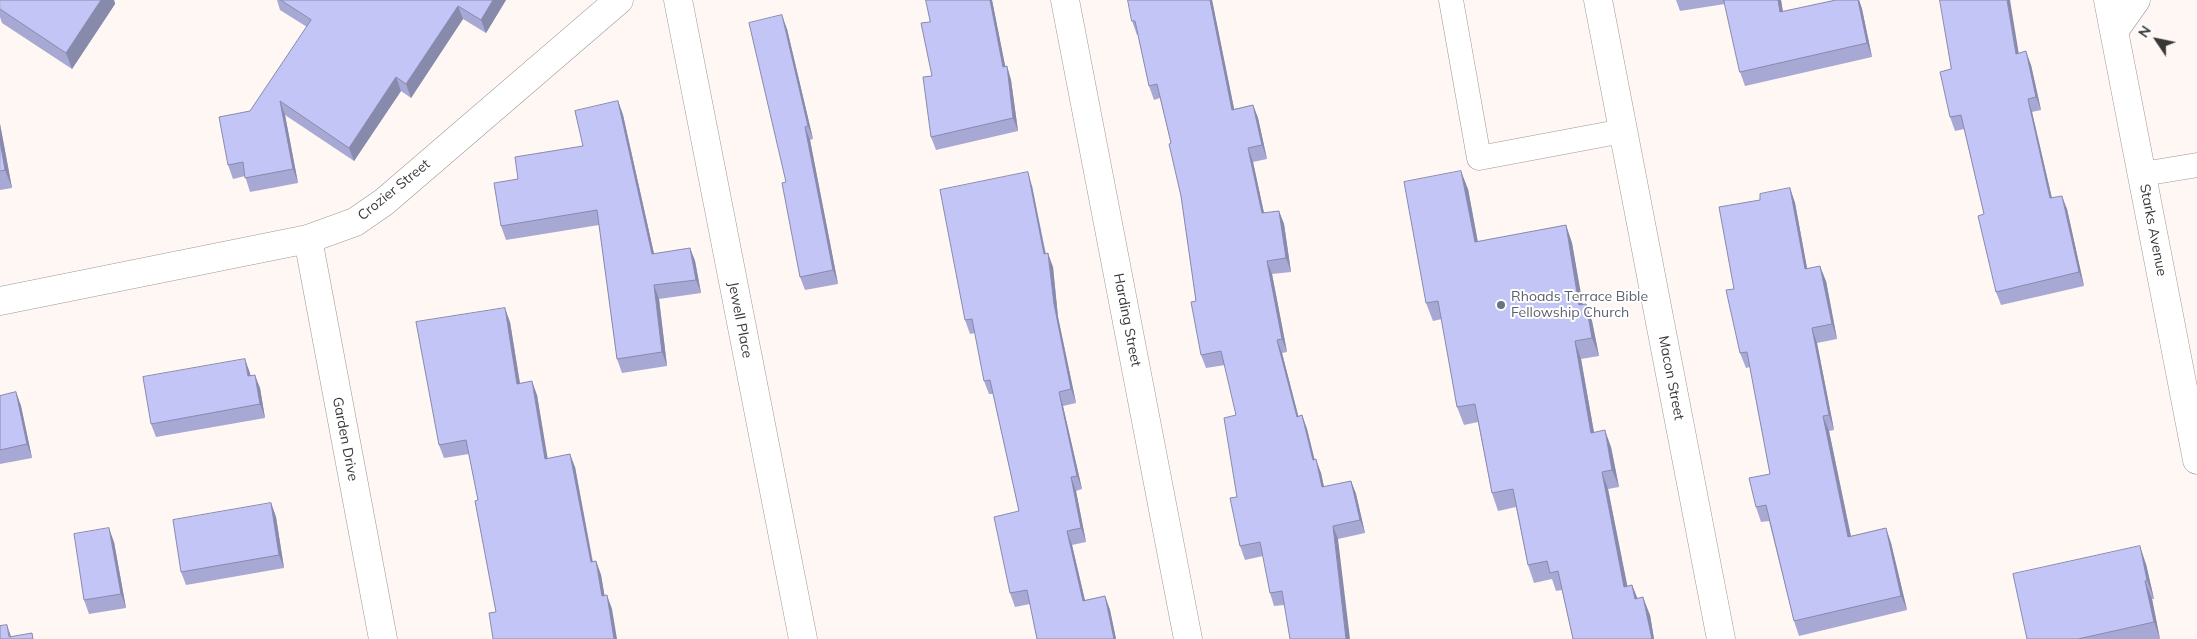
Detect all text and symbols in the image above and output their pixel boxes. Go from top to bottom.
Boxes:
north arrow [2132,15,2182,65]
text: N [2134,22,2155,41]
street label: Crozier Street [354,156,434,224]
street label: Starks Avenue [2136,182,2170,278]
street label: Harding Street [1110,272,1144,368]
street label: Jewell Place [724,280,756,360]
place label: Rhoads Terrace Bible Fellowship Church [1511,289,1648,322]
marker: Rhoads Terrace Bible Fellowship Church [1495,299,1507,311]
street label: Macon Street [1655,334,1687,422]
street label: Garden Drive [329,396,361,482]

